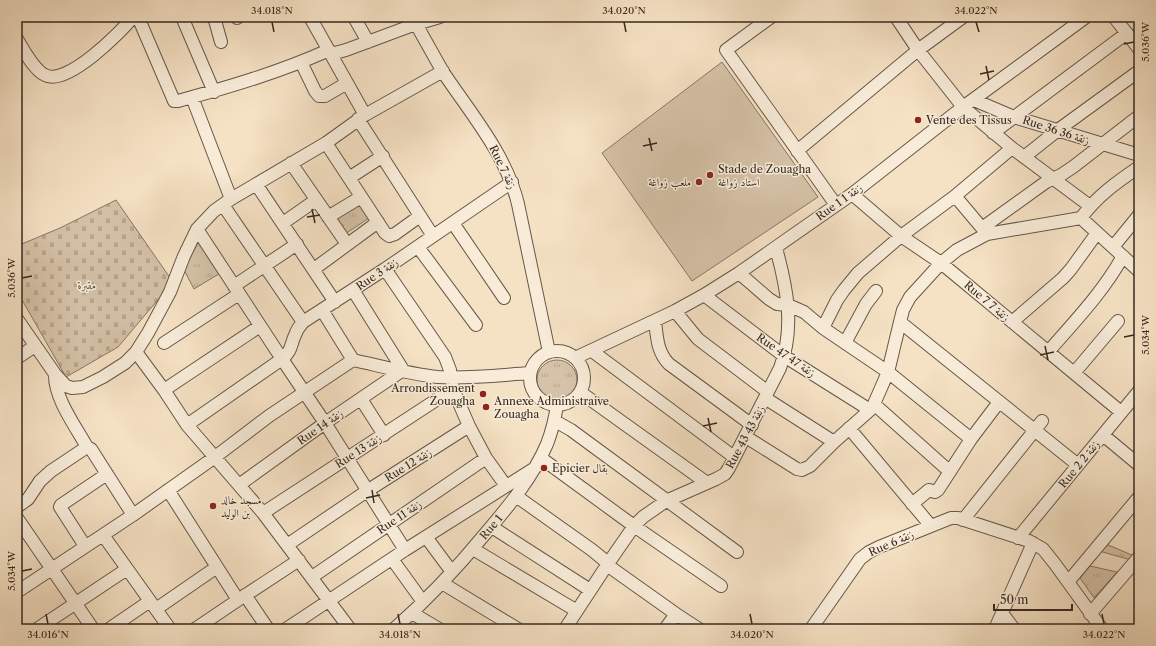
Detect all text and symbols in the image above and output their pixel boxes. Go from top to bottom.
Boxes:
text: 34.018°N [251,4,293,17]
text: 34.020°N [602,4,646,17]
text: 34.022°N [954,4,998,17]
text: 5.036°W [1139,21,1152,62]
place label: Vente des Tissus [925,113,1012,127]
street label: Rue 36 زنقة 36 [1021,113,1091,147]
marker: Vente des Tissus [913,115,923,125]
street label: Rue 7 زنقة [486,143,520,191]
place label: Stade de Zouagha استاد زواغة [718,162,811,189]
marker: Stade de Zouagha استاد زواغة [705,170,715,180]
place label: ملعب زواغة [648,175,691,190]
marker: ملعب زواغة [694,177,704,187]
street label: Rue 1 زنقة 1 [813,181,865,223]
street label: Rue 3 زنقة [353,255,401,293]
text: 5.036°W [5,257,18,298]
park label: مقبرة [77,278,96,292]
street label: Rue 7 زنقة 7 [961,278,1013,324]
text: 5.034°W [1139,314,1152,355]
street label: Rue 47 زنقة 47 [754,330,818,380]
place label: Arrondissement Zouagha [390,381,475,408]
marker: Arrondissement Zouagha [478,389,488,399]
place label: Annexe Administraive Zouagha [493,394,609,421]
marker: Annexe Administraive Zouagha [481,402,491,412]
street label: Rue 43 زنقة 43 [723,403,767,471]
street label: Rue 14 زنقة [294,406,346,448]
street label: Rue 13 زنقة [332,431,384,471]
street label: Rue 2 زنقة 2 [1056,437,1102,491]
street label: Rue 12 زنقة [382,445,434,485]
place label: Epicier بقال [552,461,608,475]
marker: Epicier بقال [539,463,549,473]
place label: مسجد خالد بن الوليد [221,493,262,520]
street label: Rue 11 زنقة [374,497,424,537]
marker: مسجد خالد بن الوليد [208,501,218,511]
street label: Rue 1 [476,511,506,542]
street label: Rue 6 زنقة [866,527,916,559]
text: 5.034°W [5,550,18,591]
scale bar [994,586,1072,612]
text: 50 m [1000,592,1029,607]
text: 34.016°N [27,628,69,641]
text: 34.018°N [379,628,421,641]
text: 34.020°N [730,628,774,641]
text: 34.022°N [1082,628,1126,641]

